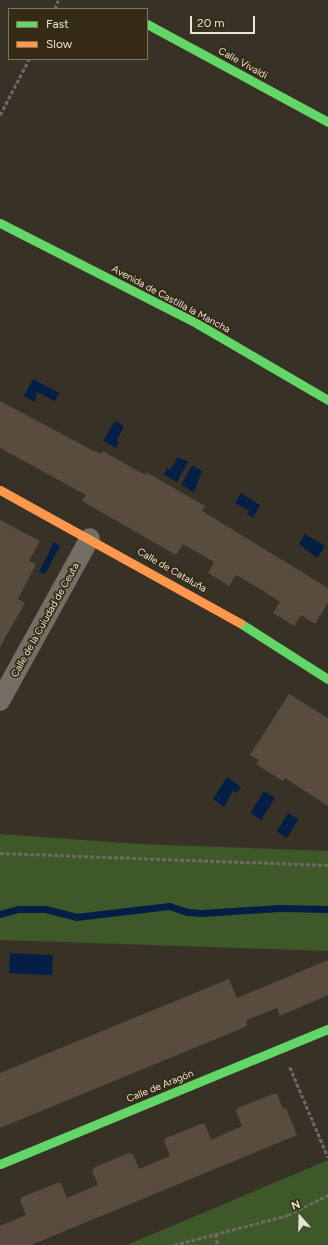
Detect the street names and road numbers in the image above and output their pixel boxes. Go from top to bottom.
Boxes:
street label: Calle Vivaldi [216,45,270,81]
street label: Avenida de Castilla la Mancha [110,263,232,335]
street label: Calle de Cataluña [135,545,209,595]
street label: Calle de la Cuiudad de Ceuta [8,561,82,679]
street label: Calle de Aragón [125,1067,195,1105]

